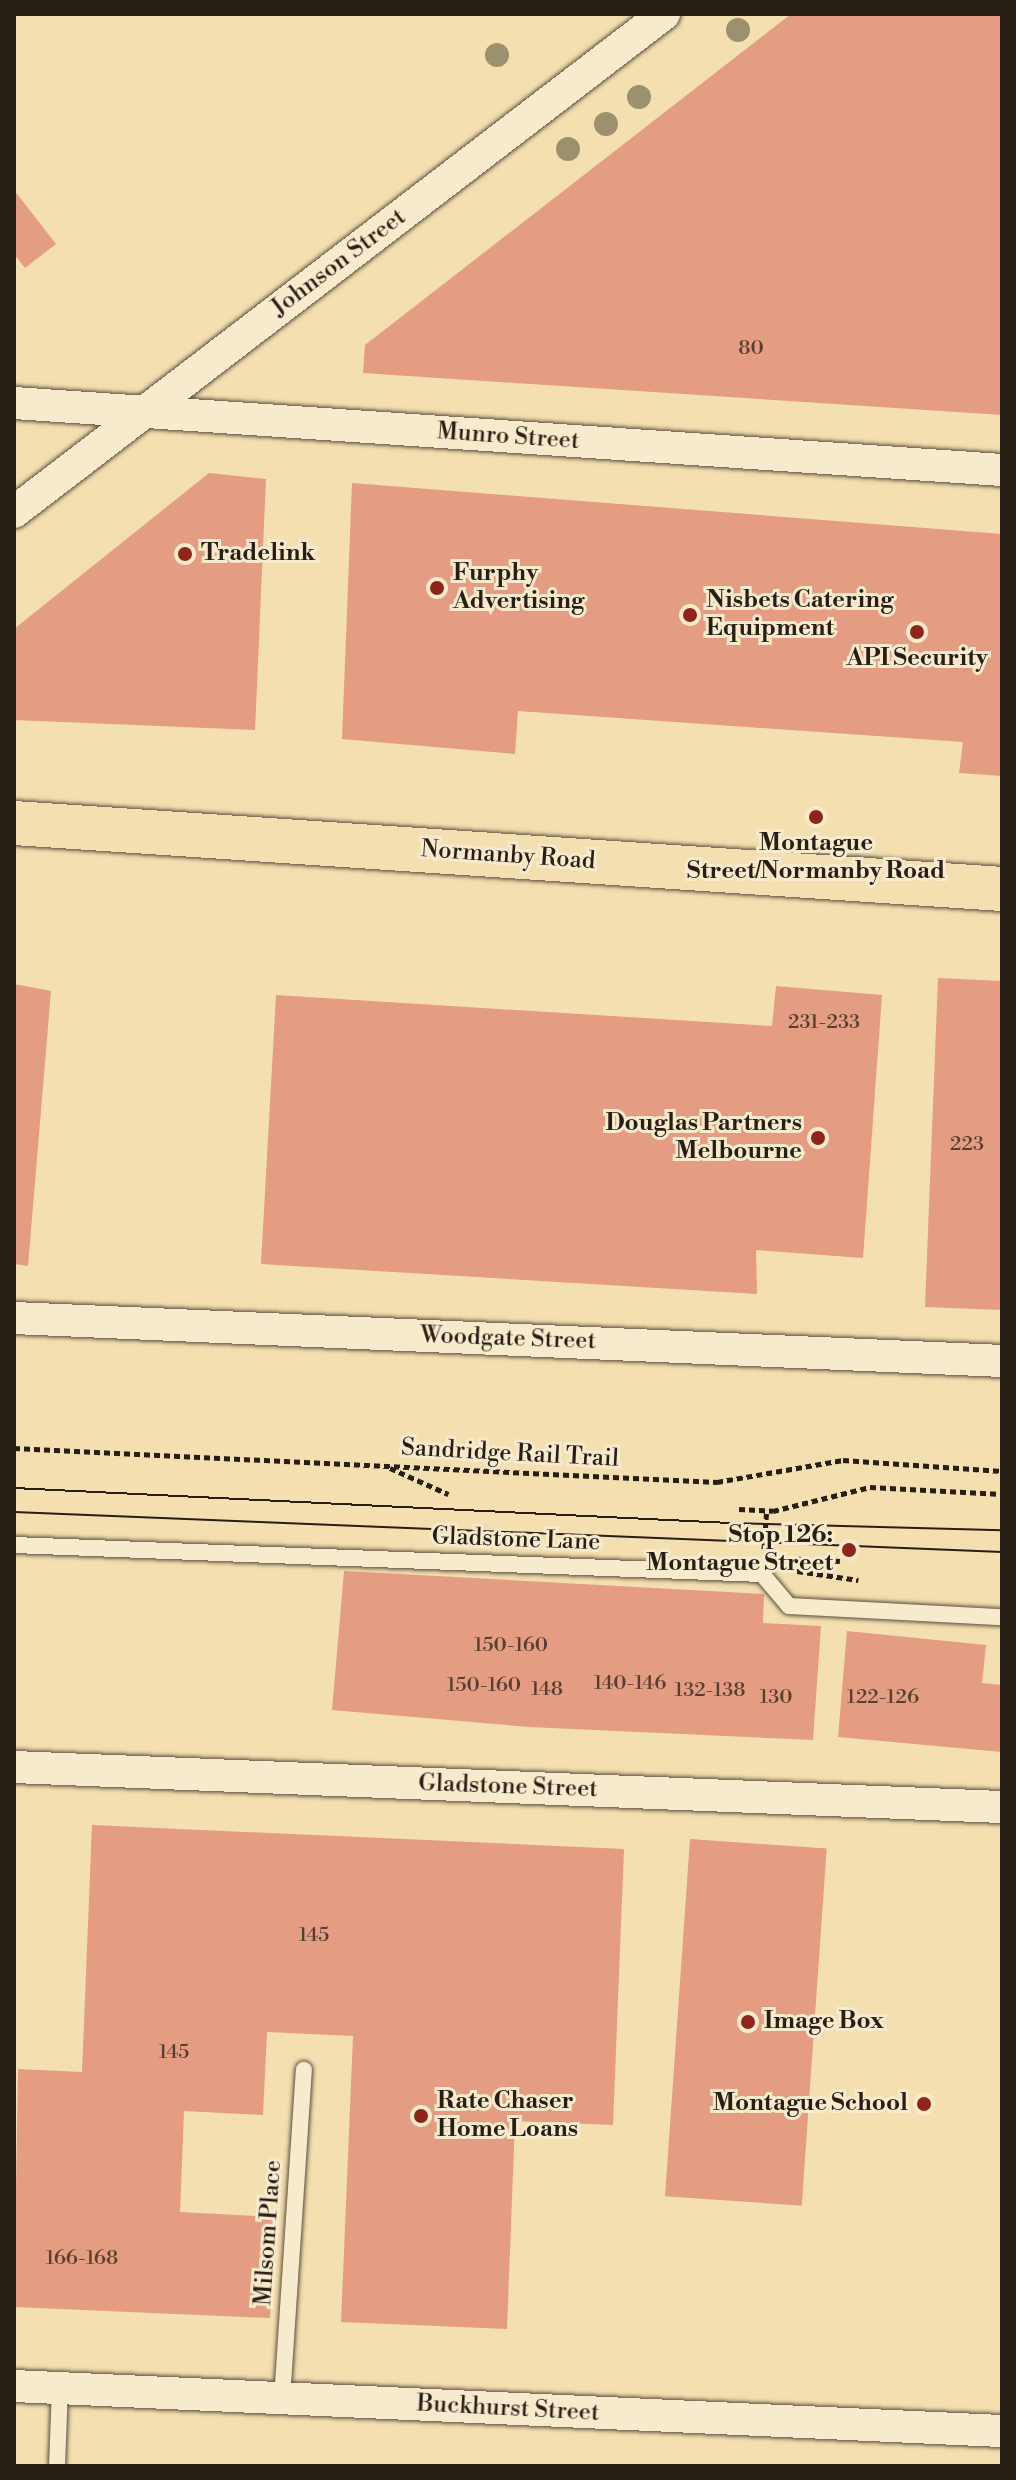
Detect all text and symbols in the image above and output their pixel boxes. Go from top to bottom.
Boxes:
street label: Johnson Street [266,203,412,323]
house number: 80 [738,336,764,360]
street label: Munro Street [436,418,580,456]
place label: Tradelink [201,540,315,568]
marker: Tradelink [176,545,194,563]
place label: Furphy Advertising [453,560,584,616]
marker: Furphy Advertising [428,579,446,597]
place label: Nisbets Catering Equipment [706,587,893,643]
marker: Nisbets Catering Equipment [681,606,699,624]
marker: API Security [908,623,926,641]
place label: API Security [846,645,988,673]
marker: Montague Street/Normanby Road [807,808,825,826]
place label: Montague Street/Normanby Road [687,830,945,886]
street label: Normanby Road [420,836,596,876]
house number: 231-233 [788,1010,860,1034]
place label: Douglas Partners Melbourne [605,1110,802,1166]
marker: Douglas Partners Melbourne [809,1129,827,1147]
house number: 223 [950,1132,984,1156]
street label: Woodgate Street [420,1322,596,1356]
street label: Sandridge Rail Trail [400,1434,620,1474]
place label: Stop 126: Montague Street [646,1522,833,1578]
street label: Gladstone Lane [431,1523,601,1557]
marker: Stop 126: Montague Street [840,1541,858,1559]
house number: 150-160 [474,1633,548,1657]
house number: 140-146 [594,1671,666,1695]
house number: 150-160 [447,1673,521,1697]
house number: 148 [531,1677,563,1701]
house number: 132-138 [675,1678,745,1702]
house number: 130 [760,1685,792,1709]
house number: 122-126 [847,1685,919,1709]
street label: Gladstone Street [418,1769,598,1805]
house number: 145 [299,1923,329,1947]
place label: Image Box [764,2008,884,2036]
marker: Image Box [739,2013,757,2031]
house number: 145 [159,2040,189,2064]
place label: Rate Chaser Home Loans [437,2088,578,2144]
place label: Montague School [713,2090,908,2118]
marker: Montague School [915,2095,933,2113]
marker: Rate Chaser Home Loans [412,2107,430,2125]
street label: Milsom Place [250,2159,288,2307]
house number: 166-168 [46,2246,118,2270]
street label: Buckhurst Street [416,2390,600,2428]

